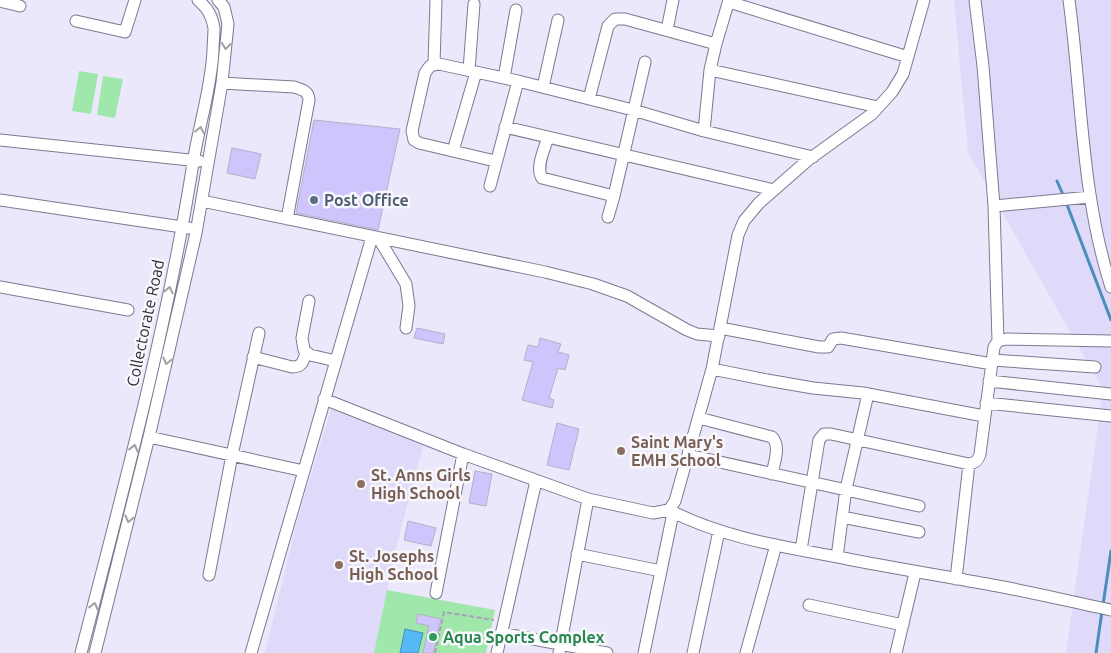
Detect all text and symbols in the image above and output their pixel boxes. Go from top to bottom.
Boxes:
one-way arrow [220,43,231,51]
one-way arrow [194,126,205,135]
place label: Post Office [324,191,409,209]
marker: Post Office [308,194,320,206]
street label: Collectorate Road [123,258,167,388]
one-way arrow [163,285,174,294]
one-way arrow [162,356,173,365]
place label: Saint Mary's EMH School [631,433,723,469]
one-way arrow [128,444,139,453]
marker: Saint Mary's EMH School [615,445,627,457]
place label: St. Anns Girls High School [371,466,471,502]
marker: St. Anns Girls High School [355,478,367,490]
one-way arrow [124,514,135,523]
place label: St. Josephs High School [349,547,438,583]
marker: St. Josephs High School [333,559,345,571]
one-way arrow [88,602,98,610]
place label: Aqua Sports Complex [443,628,605,646]
marker: Aqua Sports Complex [427,631,439,643]

